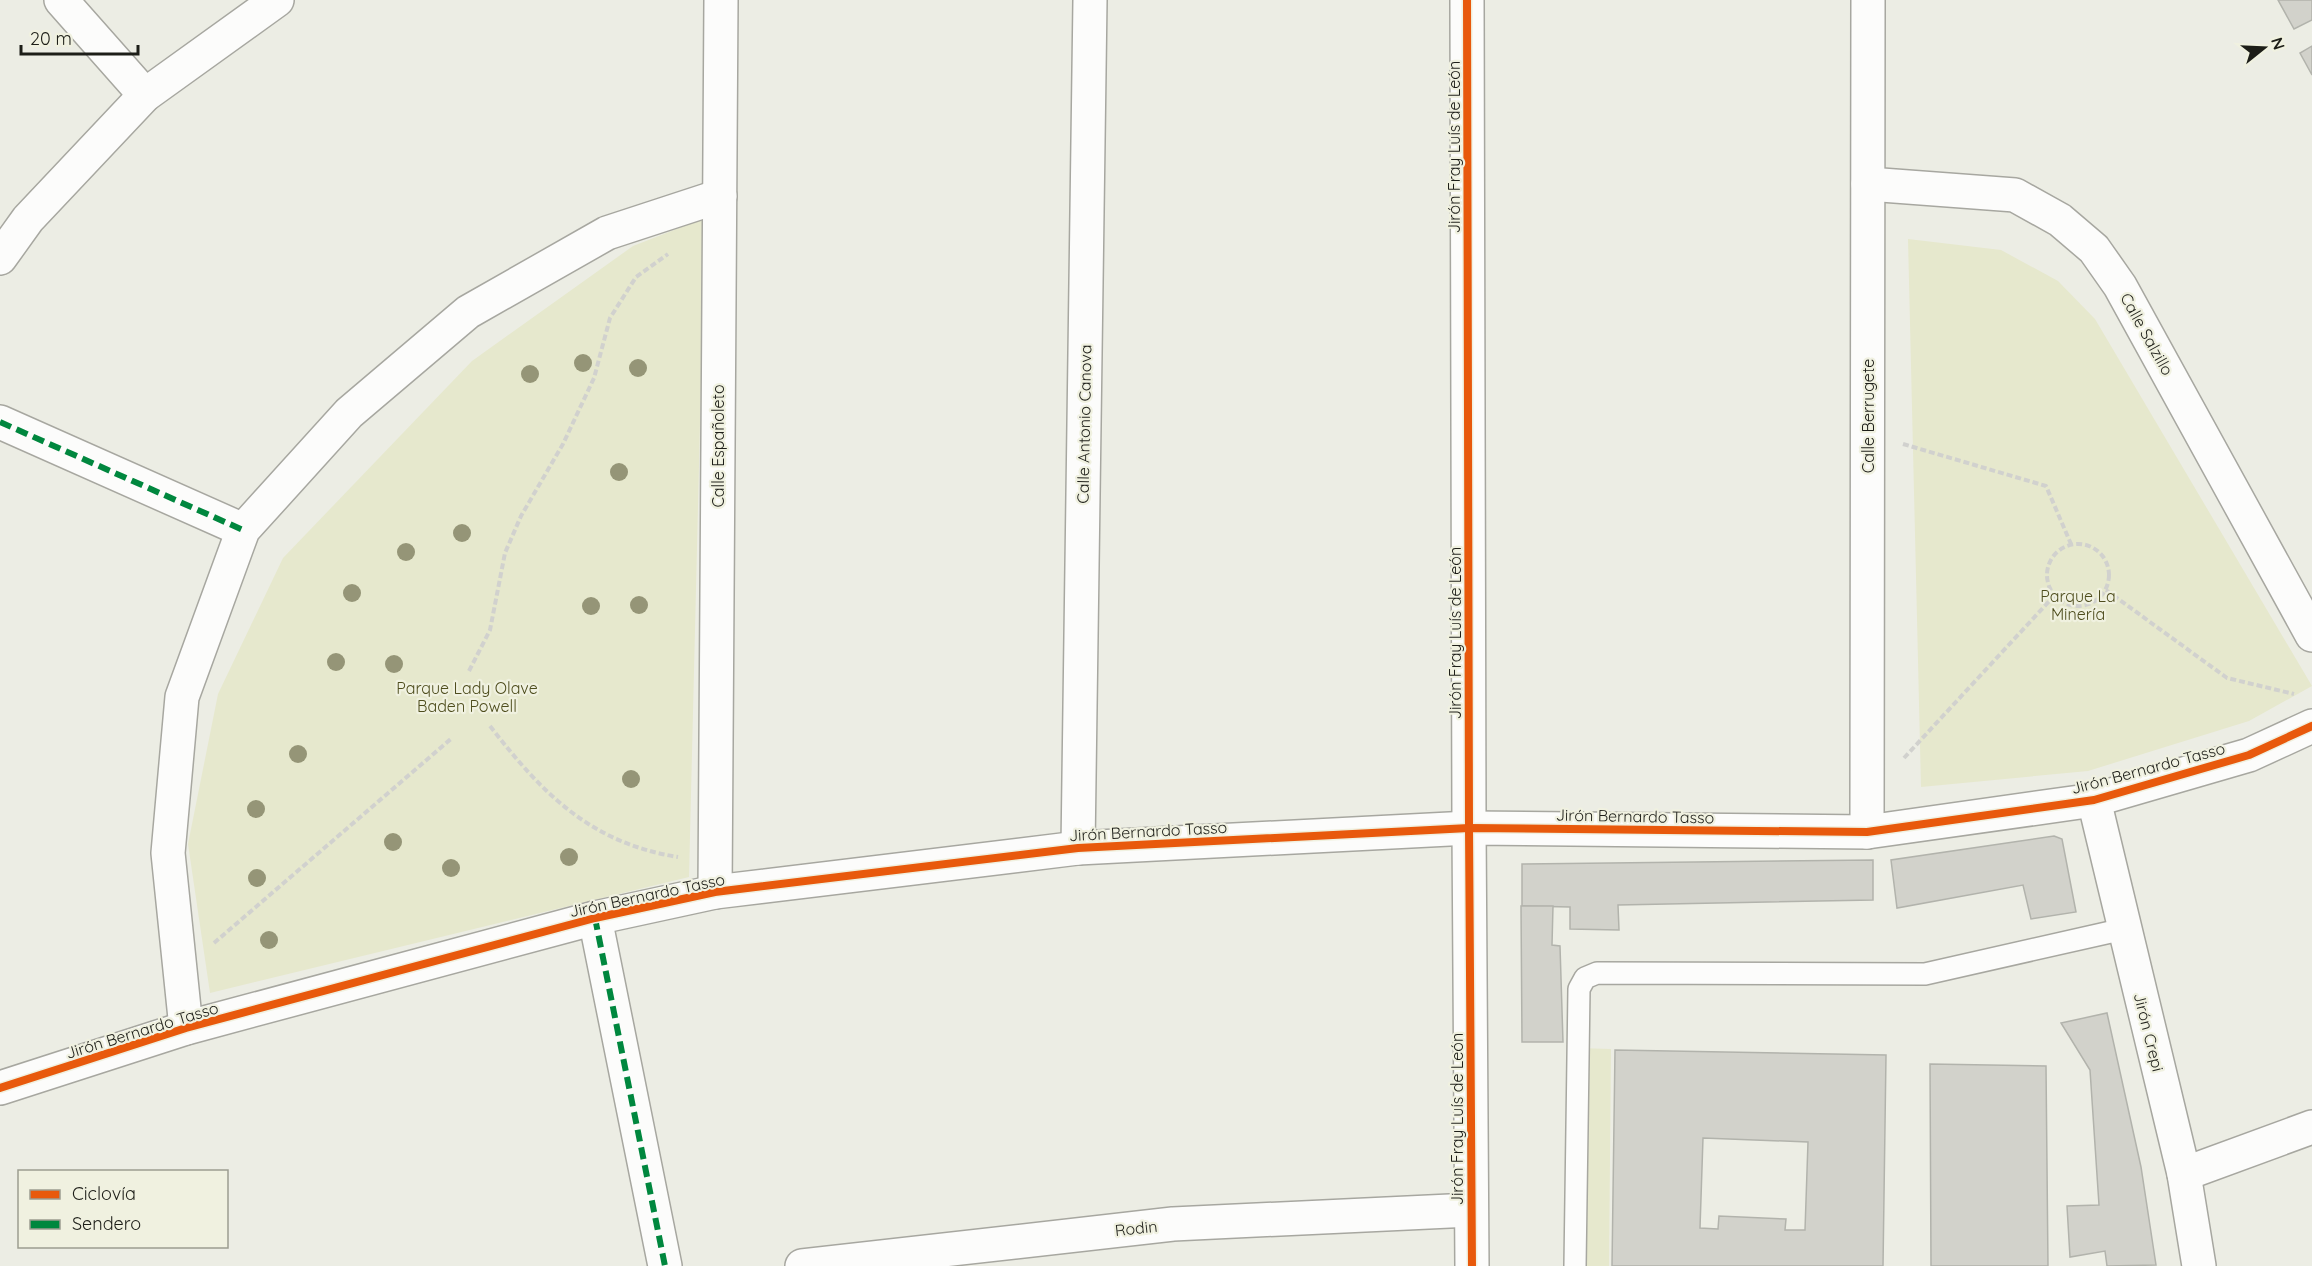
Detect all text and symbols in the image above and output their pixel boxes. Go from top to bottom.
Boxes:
scale bar [21,18,138,56]
north arrow [2234,18,2294,78]
text: 20 m [30,27,72,50]
text: N [2267,35,2290,52]
street label: Jirón Fray Luís de León [1444,61,1464,233]
street label: Calle Salzillo [2116,289,2178,379]
street label: Calle Antonio Canova [1073,344,1095,504]
street label: Calle Berrugete [1858,359,1878,473]
street label: Calle Españoleto [708,384,728,508]
street label: Jirón Fray Luís de León [1445,547,1465,719]
park label: Parque La Minería [2040,586,2116,624]
park label: Parque Lady Olave Baden Powell [396,678,538,716]
street label: Jirón Bernardo Tasso [2069,738,2227,798]
street label: Jirón Bernardo Tasso [1556,805,1714,827]
street label: Jirón Bernardo Tasso [1068,817,1228,845]
street label: Jirón Bernardo Tasso [567,869,727,921]
street label: Jirón Crepi [2130,991,2168,1073]
street label: Jirón Bernardo Tasso [63,997,221,1063]
street label: Jirón Fray Luís de León [1447,1033,1467,1205]
legend [18,1170,228,1248]
text: Ciclovía [72,1182,136,1205]
text: Sendero [72,1212,141,1235]
street label: Rodin [1114,1216,1158,1240]

